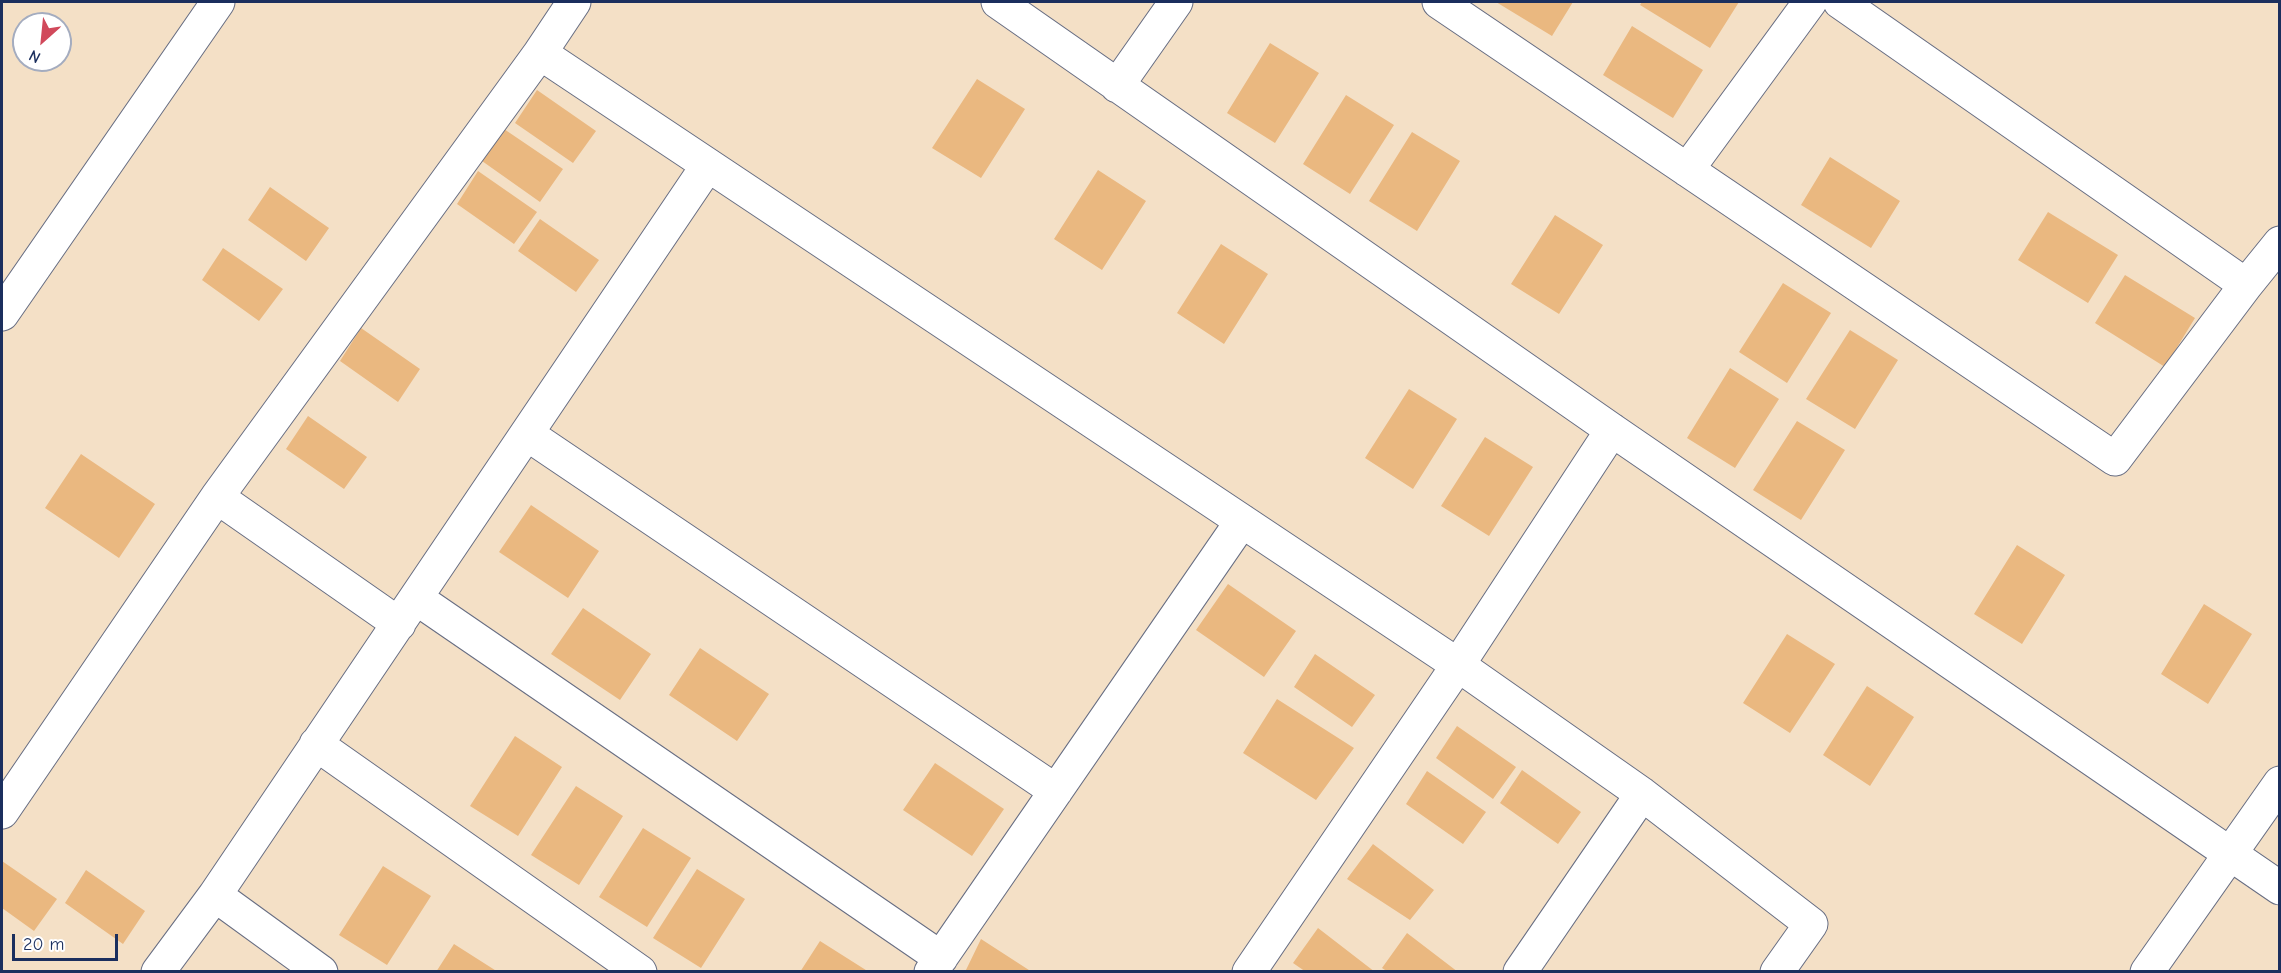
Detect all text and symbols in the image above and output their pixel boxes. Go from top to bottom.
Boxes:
north arrow [12,12,72,72]
text: N [26,46,43,67]
scale bar [15,922,122,960]
text: 20 m [23,934,64,955]

